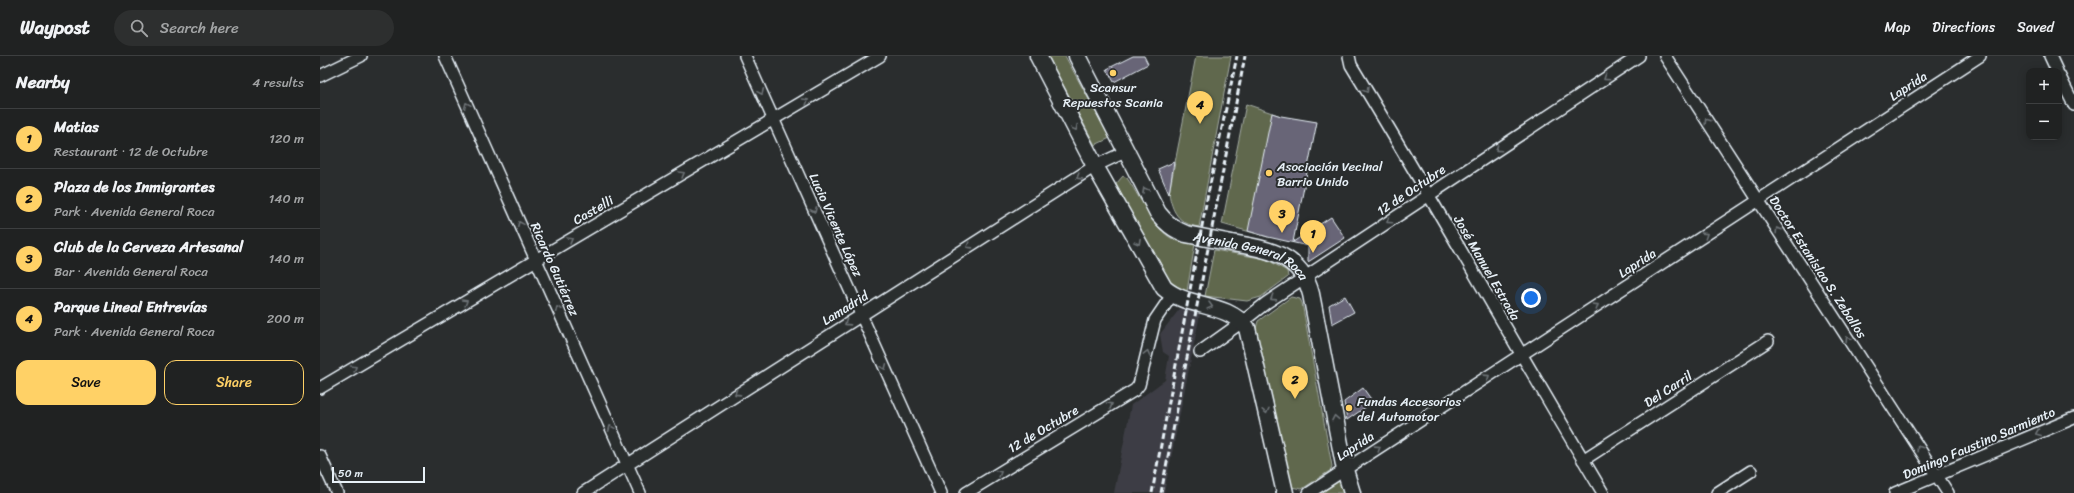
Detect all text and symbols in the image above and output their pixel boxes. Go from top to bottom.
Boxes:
search box [114,10,394,46]
text: Waypost [20,11,90,44]
text: Search here [160,15,239,41]
text: Map [1884,15,1910,40]
text: Directions [1932,15,1995,40]
text: Saved [2017,15,2054,40]
icon: search [128,17,150,39]
street label: Laprida [1884,65,1932,107]
text: Nearby [16,67,70,97]
marker: Scansur Repuestos Scania [1108,68,1118,78]
map controls [2026,68,2062,140]
button: + [2026,68,2062,104]
text: 4 results [252,71,304,94]
one-way arrow [1603,73,1610,80]
place label: Scansur Repuestos Scania [1063,76,1164,114]
one-way arrow [1362,86,1369,93]
one-way arrow [756,87,764,95]
pin: 4 [1187,91,1213,124]
one-way arrow [802,98,809,105]
one-way arrow [464,102,472,110]
button: − [2026,104,2062,140]
text: Matias [54,114,99,140]
one-way arrow [1704,118,1712,125]
one-way arrow [1070,124,1078,131]
text: 1 [26,127,32,150]
text: 120 m [269,127,304,150]
text: Restaurant · 12 de Octubre [54,140,208,163]
one-way arrow [1495,144,1502,152]
place label: Asociación Vecinal Barrio Unido [1276,155,1383,193]
street label: 12 de Octubre [1372,158,1450,222]
marker: Asociación Vecinal Barrio Unido [1264,168,1274,178]
street label: Lucio Vicente López [803,169,870,282]
one-way arrow [678,171,685,179]
one-way arrow [1076,172,1083,180]
text: Plaza de los Inmigrantes [54,174,215,200]
text: 2 [25,187,33,210]
text: 140 m [269,187,304,210]
one-way arrow [1143,187,1150,194]
street label: Castelli [568,189,618,231]
street label: Doctor Estanislao S. Zeballos [1763,191,1874,344]
text: Park · Avenida General Roca [54,200,214,223]
pin: 3 [1269,200,1295,233]
one-way arrow [809,206,817,214]
street label: José Manuel Estrada [1447,210,1527,325]
one-way arrow [1387,216,1394,223]
street label: Ricardo Gutiérrez [524,218,586,320]
pin: 1 [1300,220,1326,253]
one-way arrow [517,221,525,228]
street label: Avenida General Roca [1191,224,1315,285]
one-way arrow [1775,227,1783,234]
one-way arrow [1701,233,1708,240]
text: Club de la Cerveza Artesanal [54,234,243,260]
one-way arrow [566,237,573,244]
one-way arrow [1133,238,1140,245]
one-way arrow [966,242,973,249]
street label: Laprida [1613,242,1661,284]
text: 3 [25,247,33,270]
text: 140 m [269,247,304,270]
text: Bar · Avenida General Roca [54,260,208,283]
street label: Lamadrid [817,284,874,331]
your location [1521,288,1541,308]
one-way arrow [1270,293,1277,301]
text: Parque Lineal Entrevías [54,294,207,320]
one-way arrow [461,299,468,306]
one-way arrow [1206,301,1213,309]
one-way arrow [1592,303,1599,311]
one-way arrow [555,306,563,314]
text: 4 [25,307,33,330]
text: 200 m [267,307,304,330]
one-way arrow [844,318,851,326]
text: Park · Avenida General Roca [54,320,214,343]
one-way arrow [1846,336,1853,343]
one-way arrow [1142,349,1151,356]
button: Save [16,360,156,405]
button: Share [164,360,304,405]
one-way arrow [879,363,887,371]
street label: Del Carril [1639,364,1697,413]
one-way arrow [349,366,357,373]
pin: 2 [1282,366,1308,399]
one-way arrow [1483,374,1490,382]
one-way arrow [734,388,741,396]
place label: Fundas Accesorios del Automotor [1357,390,1461,428]
street label: 12 de Octubre [1003,399,1083,459]
street label: Domingo Faustino Sarmiento [1899,400,2059,486]
one-way arrow [1106,402,1113,410]
marker: Fundas Accesorios del Automotor [1344,403,1354,413]
one-way arrow [1262,408,1270,415]
one-way arrow [1332,415,1340,421]
one-way arrow [608,425,616,432]
street label: Laprida [1331,425,1379,467]
one-way arrow [2035,429,2042,437]
one-way arrow [1374,446,1381,453]
one-way arrow [1917,446,1924,453]
text: 50 m [338,464,363,483]
scale bar [332,465,425,484]
one-way arrow [995,470,1002,477]

